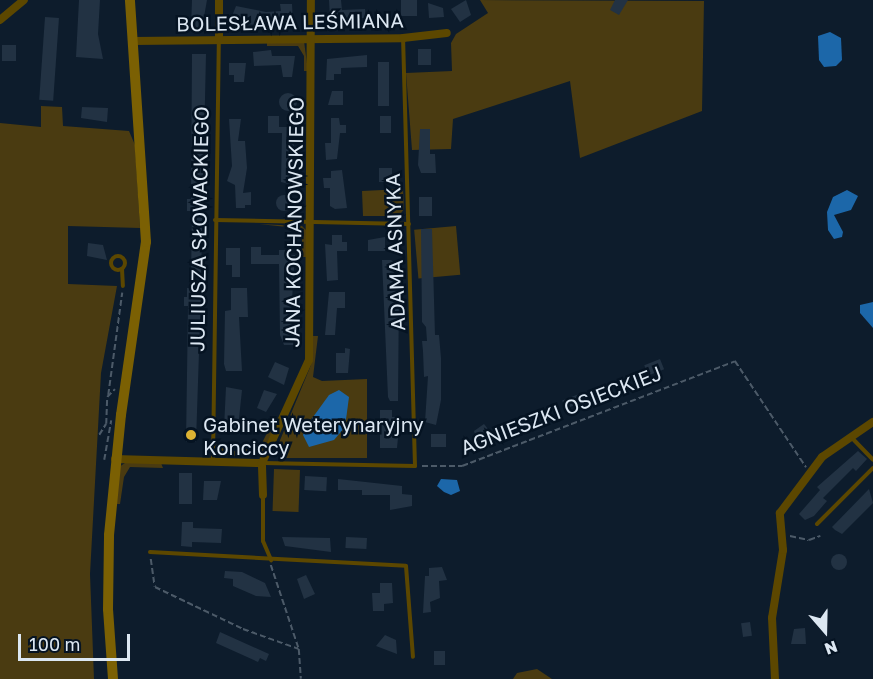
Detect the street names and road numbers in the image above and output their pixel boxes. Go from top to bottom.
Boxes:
street label: BOLESŁAWA LEŚMIANA [176,8,404,36]
street label: JANA KOCHANOWSKIEGO [280,97,308,347]
street label: JULIUSZA SŁOWACKIEGO [185,106,213,352]
street label: ADAMA ASNYKA [380,173,410,331]
street label: AGNIESZKI OSIECKIEJ [457,361,665,459]

